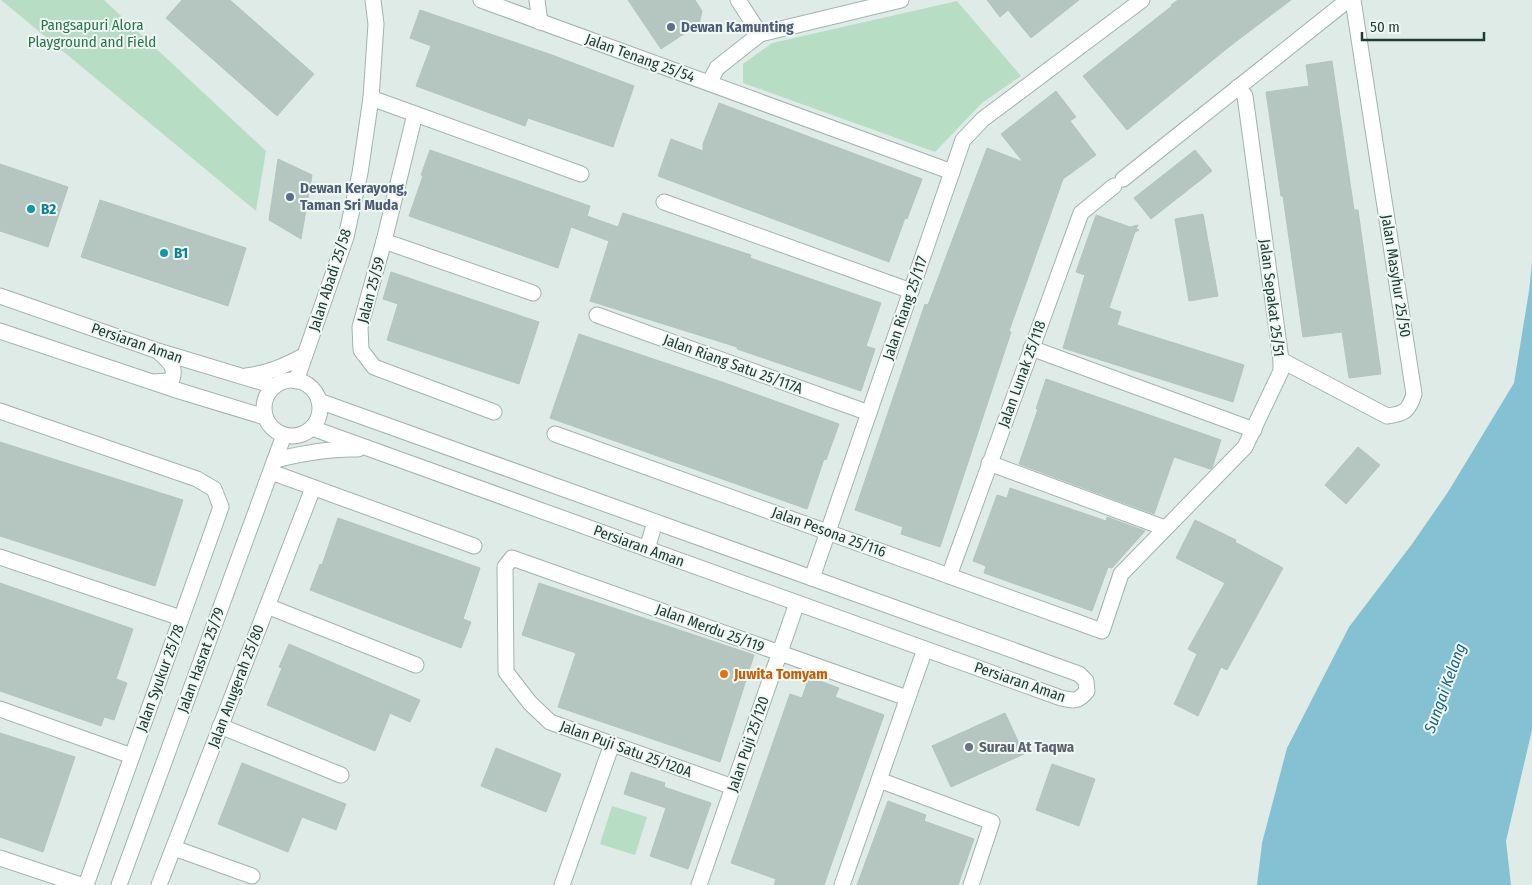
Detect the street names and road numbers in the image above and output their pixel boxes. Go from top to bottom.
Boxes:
street label: Jalan Tenang 25/54 [583,30,697,86]
street label: Jalan Masyhur 25/50 [1377,213,1415,339]
street label: Jalan Abadi 25/58 [305,226,355,334]
street label: Jalan Sepakat 25/51 [1256,238,1288,358]
street label: Jalan Riang 25/117 [879,254,931,362]
street label: Jalan 25/59 [354,255,388,325]
street label: Jalan Lunak 25/118 [994,318,1050,430]
street label: Persiaran Aman [89,319,185,367]
street label: Jalan Riang Satu 25/117A [661,330,805,398]
street label: Jalan Pesona 25/116 [769,503,889,561]
street label: Persiaran Aman [591,521,687,571]
street label: Jalan Merdu 25/119 [653,600,767,656]
street label: Jalan Hasrat 25/79 [174,605,228,715]
street label: Jalan Syukur 25/78 [132,622,188,734]
street label: Jalan Anugerah 25/80 [204,622,268,750]
street label: Persiaran Aman [972,658,1068,706]
street label: Jalan Puji 25/120 [723,694,773,794]
street label: Jalan Puji Satu 25/120A [558,717,694,781]

